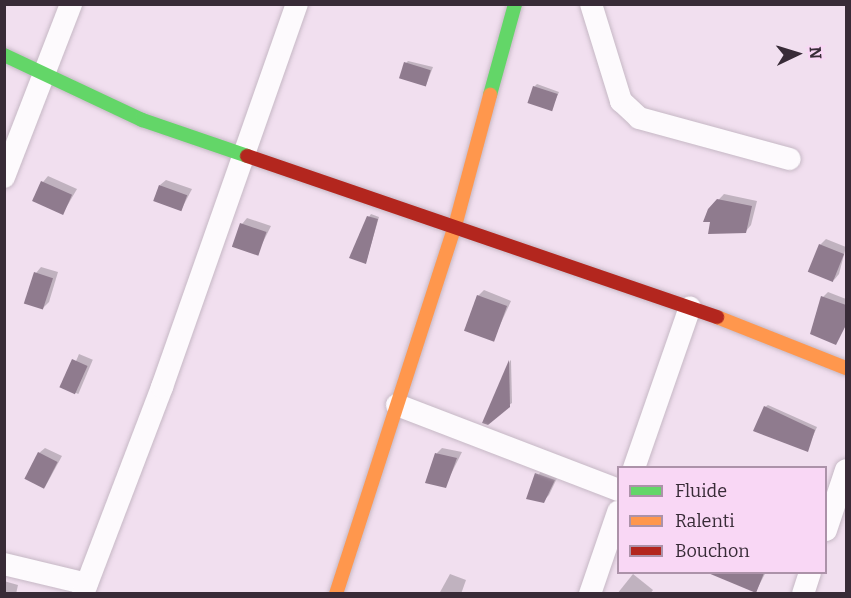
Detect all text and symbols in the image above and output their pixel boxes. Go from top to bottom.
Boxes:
north arrow [767,24,827,84]
text: N [806,46,825,60]
legend [617,466,827,574]
text: Fluide [675,480,727,502]
text: Ralenti [675,510,735,532]
text: Bouchon [675,540,750,562]

